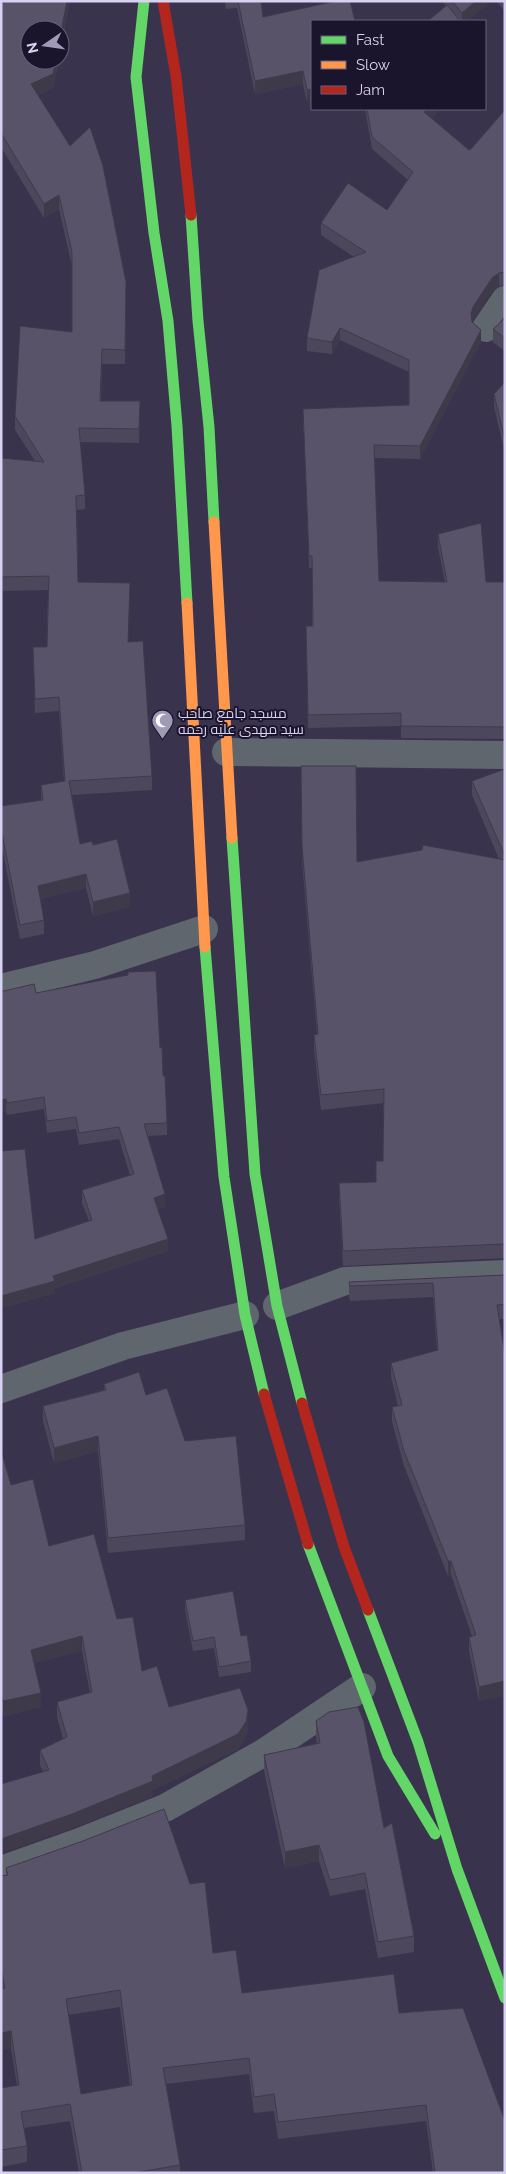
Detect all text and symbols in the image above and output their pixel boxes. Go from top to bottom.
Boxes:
north arrow [20,20,70,70]
legend [311,20,486,110]
text: Fast [356,31,384,49]
text: N [23,41,41,55]
text: Slow [356,56,390,74]
text: Jam [356,81,385,99]
place label: مسجد جامع صاحب سید مهدی علیه رحمه [178,705,304,737]
mosque icon: مسجد جامع صاحب سید مهدی علیه رحمه [150,709,174,740]

